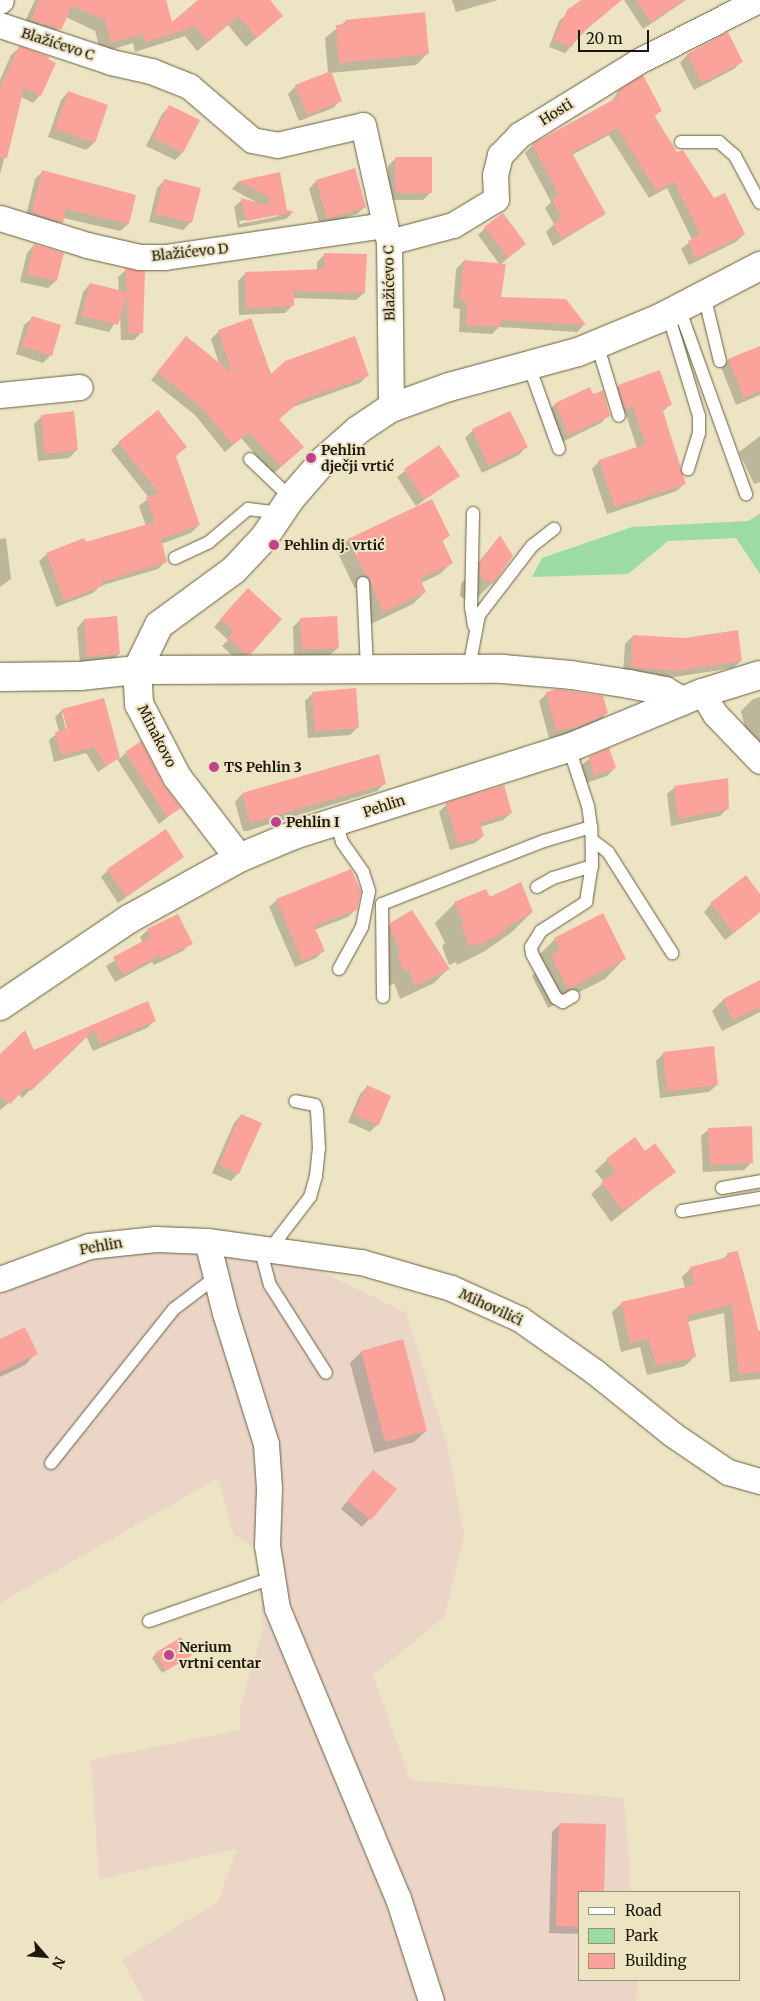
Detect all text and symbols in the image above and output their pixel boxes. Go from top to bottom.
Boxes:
scale bar [580,20,651,52]
street label: Blažićevo C [19,24,97,64]
text: 20 m [586,29,623,48]
street label: Hosti [536,95,576,129]
street label: Blažićevo D [151,240,229,264]
street label: Blažićevo C [380,245,398,321]
place label: Pehlin dječji vrtić [321,442,394,474]
marker: Pehlin dječji vrtić [305,452,317,464]
place label: Pehlin dj. vrtić [284,537,384,553]
marker: Pehlin dj. vrtić [268,539,280,551]
street label: Minakovo [134,702,180,770]
place label: TS Pehlin 3 [224,759,302,775]
marker: TS Pehlin 3 [208,761,220,773]
street label: Pehlin [361,791,407,821]
place label: Pehlin I [286,814,340,830]
marker: Pehlin I [270,816,282,828]
street label: Pehlin [78,1234,124,1258]
street label: Mihovilići [456,1285,526,1329]
place label: Nerium vrtni centar [179,1639,261,1671]
marker: Nerium vrtni centar [163,1649,175,1661]
legend [578,1891,740,1981]
text: Road [625,1901,661,1920]
text: Park [625,1926,658,1945]
north arrow [20,1931,70,1981]
text: Building [625,1951,687,1970]
text: N [48,1954,69,1972]

